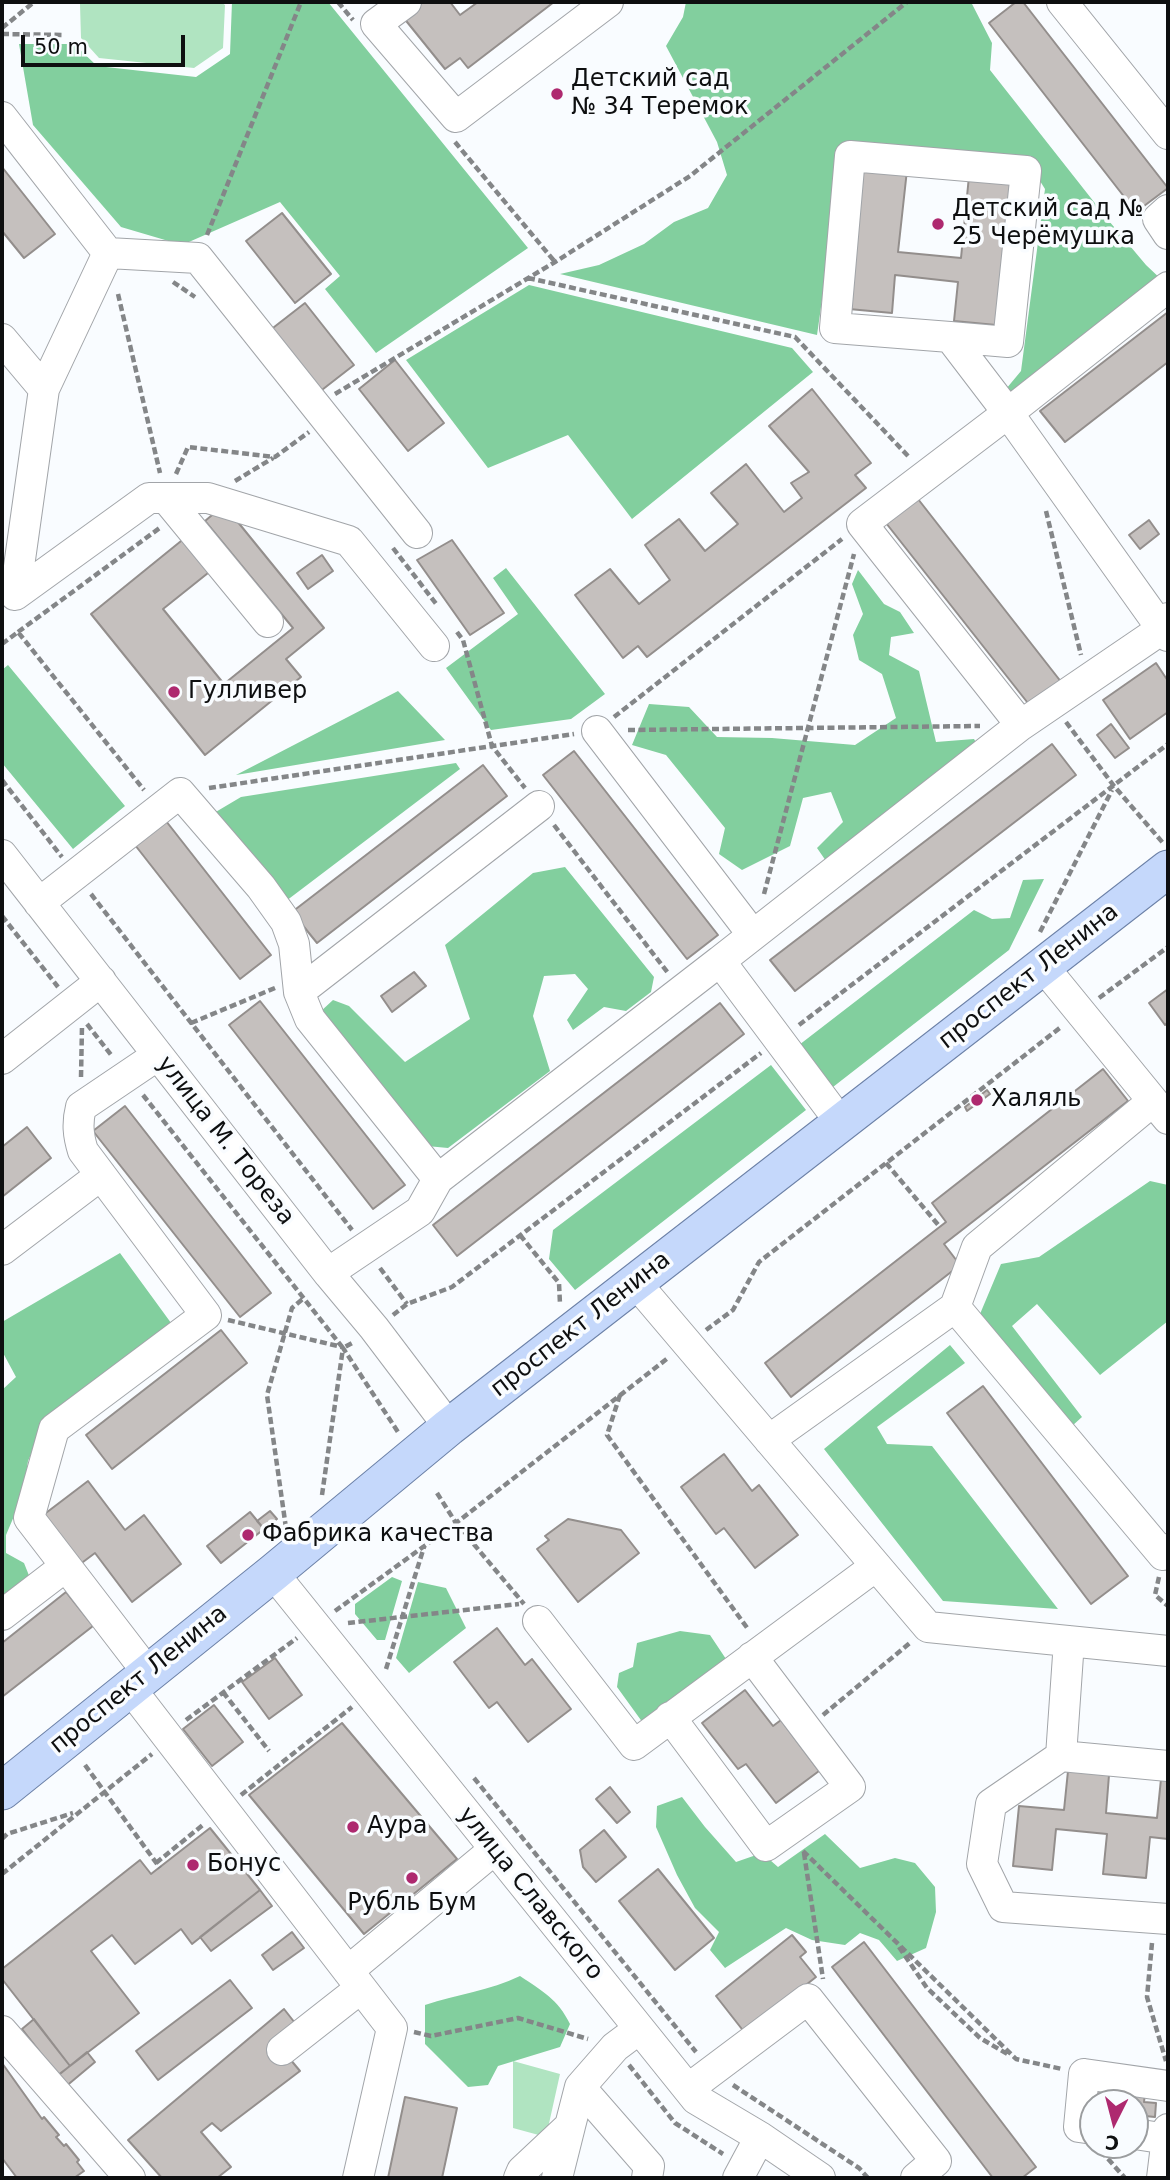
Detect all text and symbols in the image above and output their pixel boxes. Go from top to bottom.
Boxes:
scale bar [24,21,189,65]
text: 50 m [34,35,88,59]
place label: Детский сад № 34 Теремок [571,66,748,122]
marker: Детский сад № 34 Теремок [549,86,565,102]
place label: Детский сад № 25 Черёмушка [952,196,1143,252]
marker: Детский сад № 25 Черёмушка [930,216,946,232]
place label: Гулливер [188,678,307,706]
marker: Гулливер [166,684,182,700]
street label: проспект Ленина [934,898,1124,1056]
street label: улица М. Тореза [150,1051,300,1231]
place label: Халяль [991,1086,1081,1114]
marker: Халяль [969,1092,985,1108]
street label: проспект Ленина [486,1246,676,1404]
place label: Фабрика качества [262,1521,494,1549]
marker: Фабрика качества [240,1527,256,1543]
street label: проспект Ленина [45,1600,233,1760]
street label: улица Славского [451,1802,609,1986]
place label: Аура [367,1813,428,1841]
marker: Аура [345,1819,361,1835]
place label: Бонус [207,1851,281,1879]
marker: Бонус [185,1857,201,1873]
marker: Рубль Бум [404,1870,420,1886]
place label: Рубль Бум [347,1890,477,1918]
north arrow [1079,2089,1149,2159]
text: С [1104,2131,1120,2155]

